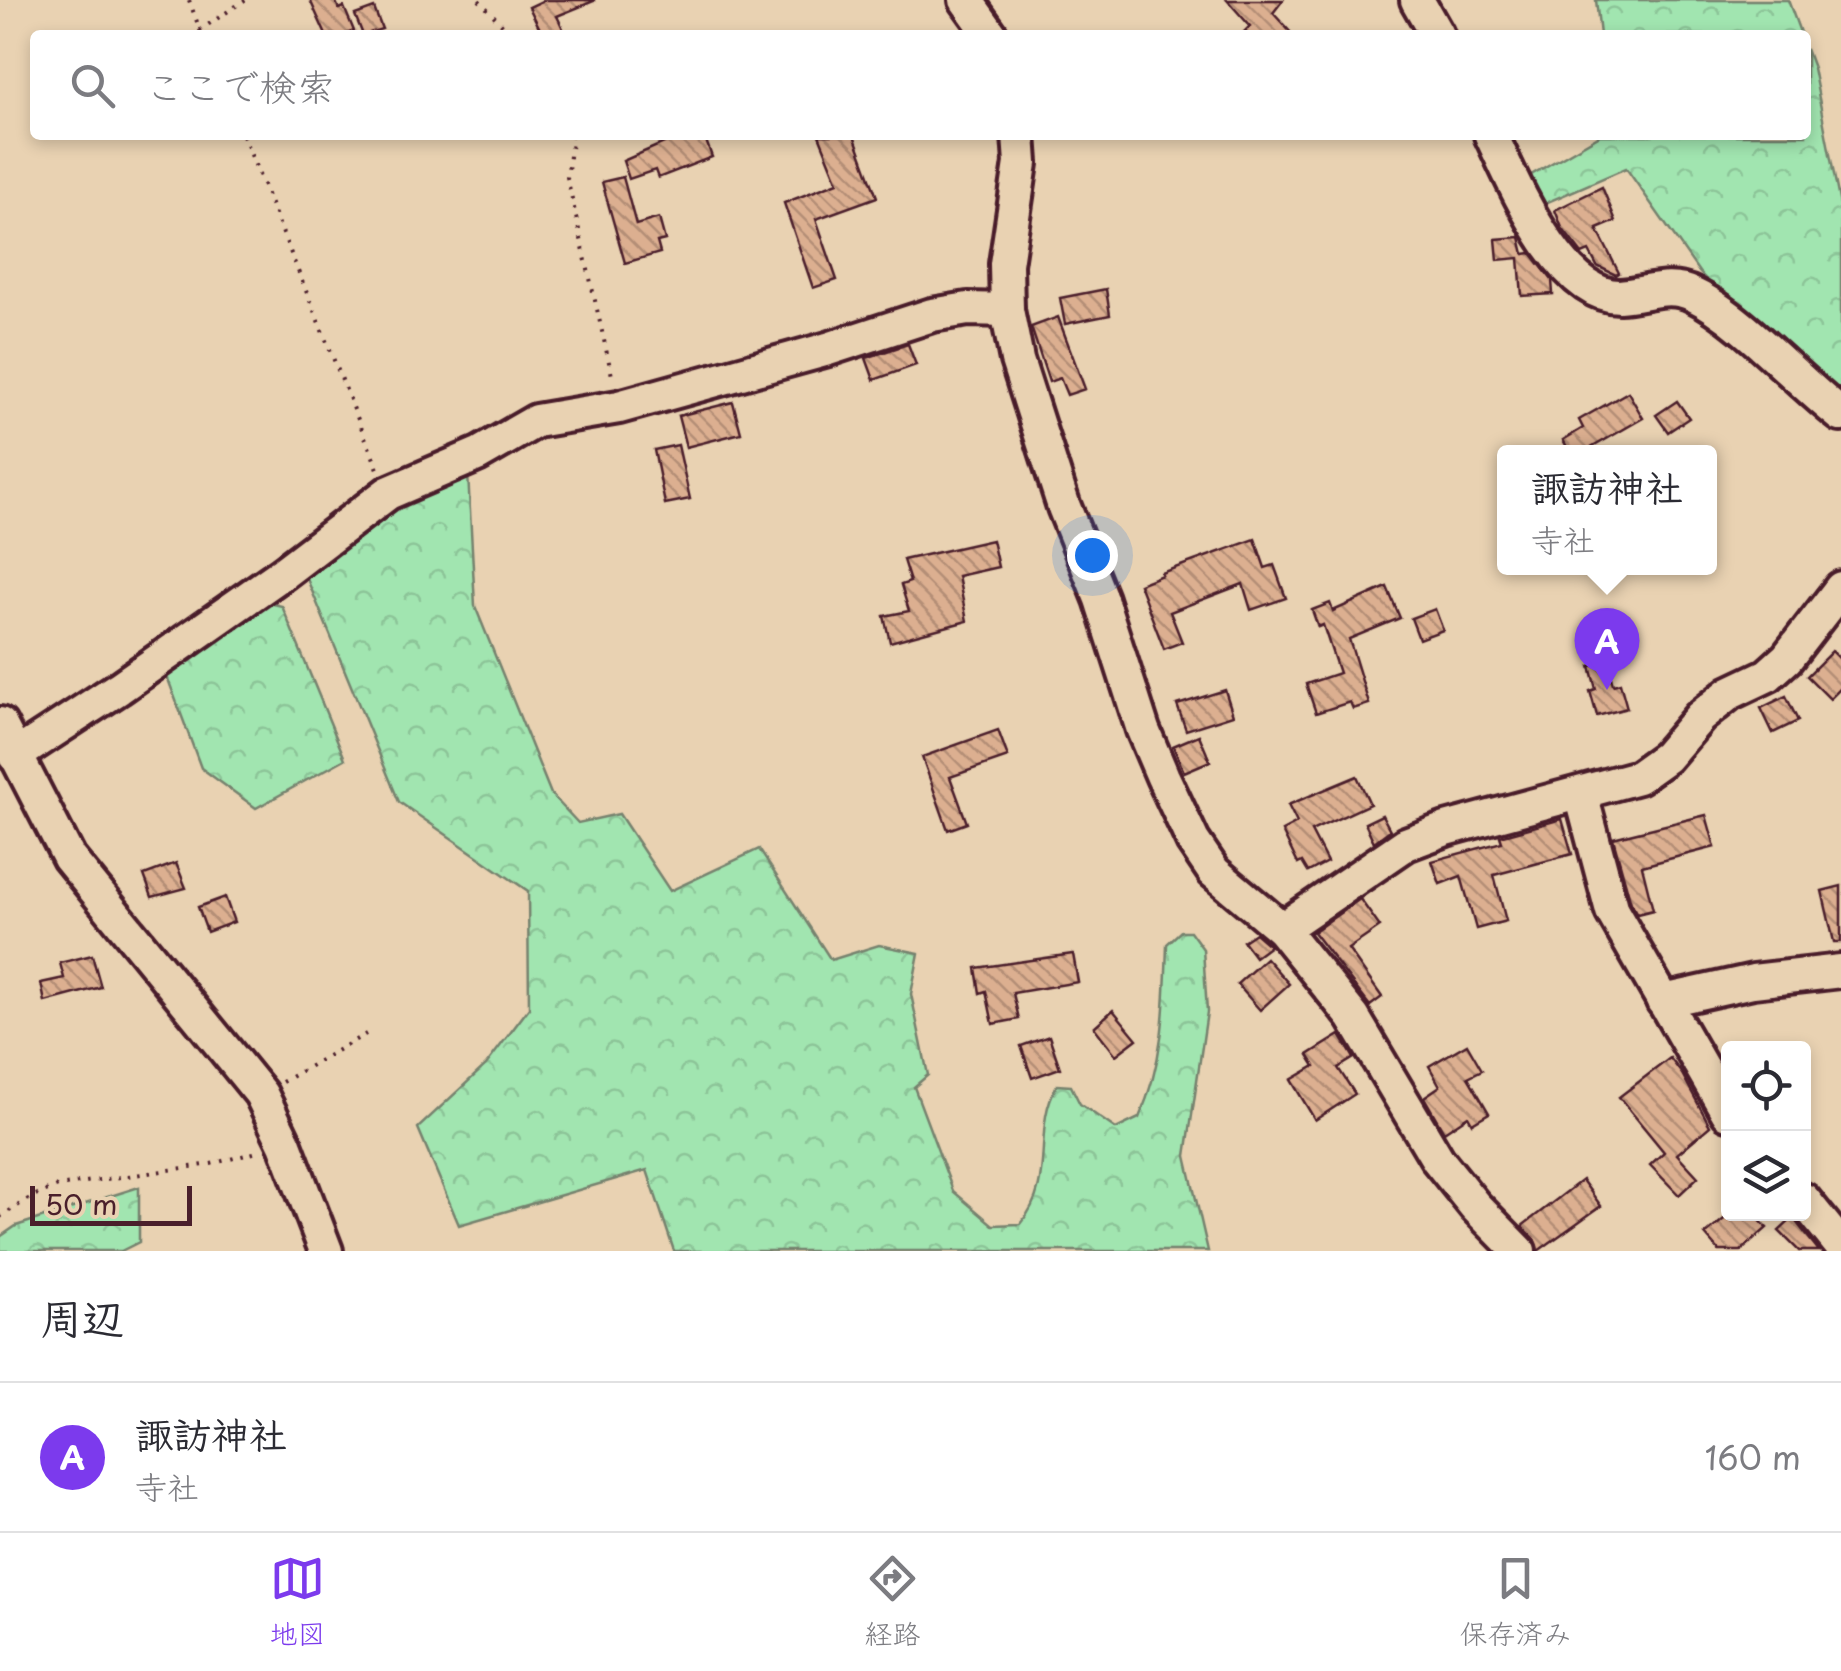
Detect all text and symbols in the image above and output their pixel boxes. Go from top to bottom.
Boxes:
search box [30,30,1811,140]
text: ここで検索 [145,57,335,114]
icon: search [65,58,120,113]
popup [1497,445,1717,575]
text: 諏訪神社 [1531,458,1683,515]
text: 寺社 [1531,515,1595,563]
your location [1067,530,1118,581]
pin: A [1574,608,1640,690]
map controls [1721,1041,1811,1221]
button: locate [1721,1041,1811,1131]
button: layers [1721,1131,1811,1221]
scale bar [30,1181,192,1226]
text: 50 m [45,1182,118,1225]
text: 周辺 [40,1285,124,1348]
text: 諏訪神社 [135,1405,287,1462]
text: A [60,1433,85,1481]
text: 160 m [1705,1433,1801,1481]
text: 寺社 [135,1462,199,1510]
tab: 地図 [269,1551,326,1654]
tab: 経路 [864,1551,921,1654]
tab: 保存済み [1459,1551,1572,1654]

